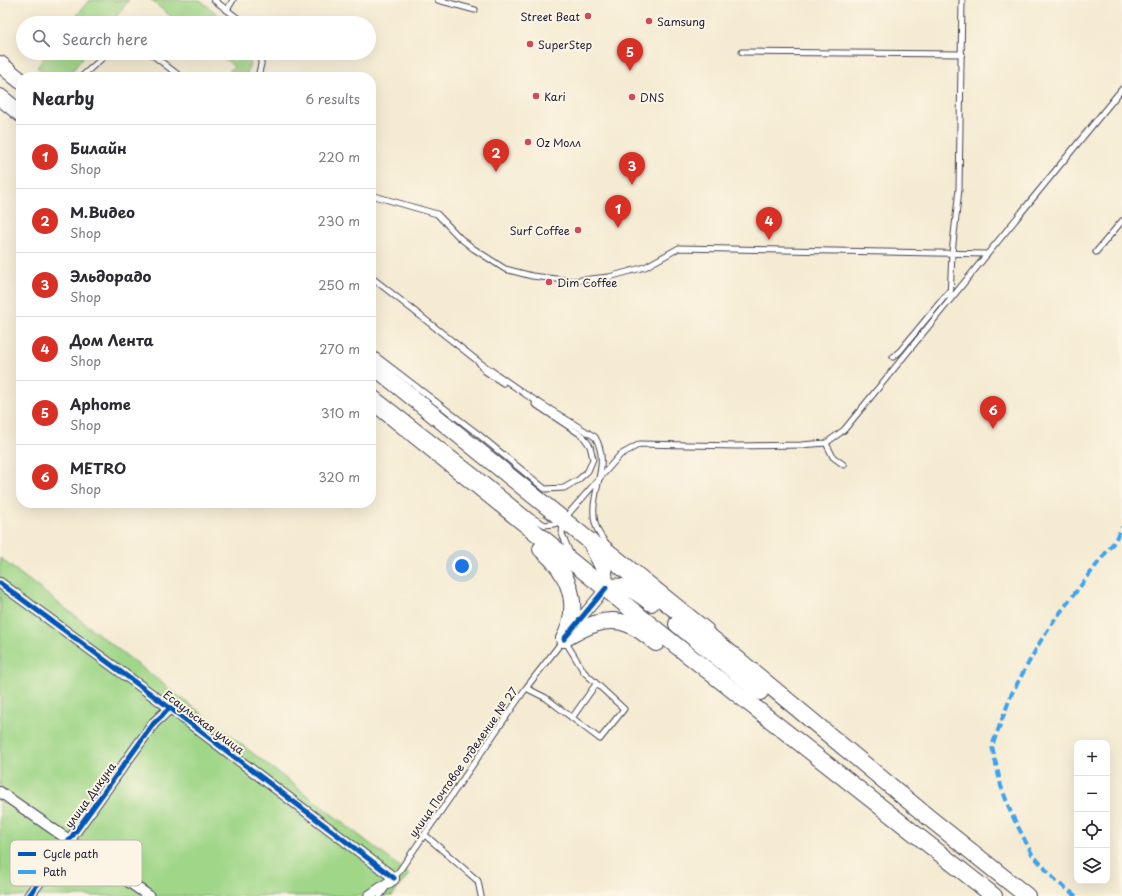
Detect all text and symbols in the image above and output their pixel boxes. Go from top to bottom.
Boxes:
place label: Street Beat [520,8,581,25]
marker: Street Beat [583,11,593,21]
place label: Samsung [657,13,705,30]
search box [16,16,376,60]
marker: Samsung [644,16,654,26]
icon: search [30,27,52,49]
text: Search here [62,27,148,50]
place label: SuperStep [538,36,593,53]
pin: 5 [617,38,643,71]
marker: SuperStep [525,39,535,49]
text: Nearby [32,85,94,111]
place label: Kari [544,88,566,105]
text: 6 results [305,89,360,108]
place label: DNS [640,89,664,106]
marker: Kari [531,91,541,101]
marker: DNS [627,92,637,102]
place label: Oz Молл [536,134,581,151]
text: Билайн [70,136,127,159]
marker: Oz Молл [523,137,533,147]
pin: 2 [483,139,509,172]
text: 1 [42,147,48,166]
text: 220 m [318,147,360,166]
pin: 3 [619,152,645,185]
text: Shop [70,159,101,178]
pin: 1 [605,195,631,228]
text: М.Видео [70,200,135,223]
pin: 4 [756,207,782,240]
text: 2 [40,211,50,230]
text: 230 m [318,211,360,230]
place label: Surf Coffee [510,222,570,239]
text: Shop [70,223,101,242]
marker: Surf Coffee [573,225,583,235]
text: Эльдорадо [70,264,152,287]
place label: Dim Coffee [557,274,618,291]
text: 3 [41,275,49,294]
text: 250 m [318,275,360,294]
marker: Dim Coffee [544,277,554,287]
text: Shop [70,287,101,306]
text: Дом Лента [70,328,154,351]
text: 4 [41,339,49,358]
text: 270 m [319,339,360,358]
text: Shop [70,351,101,370]
text: Aphome [70,392,131,415]
pin: 6 [980,396,1006,429]
text: 5 [41,403,49,422]
text: 310 m [321,403,360,422]
text: Shop [70,415,101,434]
text: METRO [70,456,126,479]
text: 6 [40,467,50,486]
text: 320 m [318,467,360,486]
text: Shop [70,479,101,498]
your location [452,556,472,576]
street label: улица Почтовое отделение № 27 [404,683,522,841]
street label: Есаульская улица [160,686,248,758]
map controls [1074,740,1110,884]
button: + [1074,740,1110,776]
street label: улица Дикуна [60,758,120,831]
button: − [1074,776,1110,812]
button: locate [1074,812,1110,848]
legend [10,840,142,886]
text: Cycle path [43,845,98,862]
button: layers [1074,848,1110,884]
text: Path [43,863,67,880]

